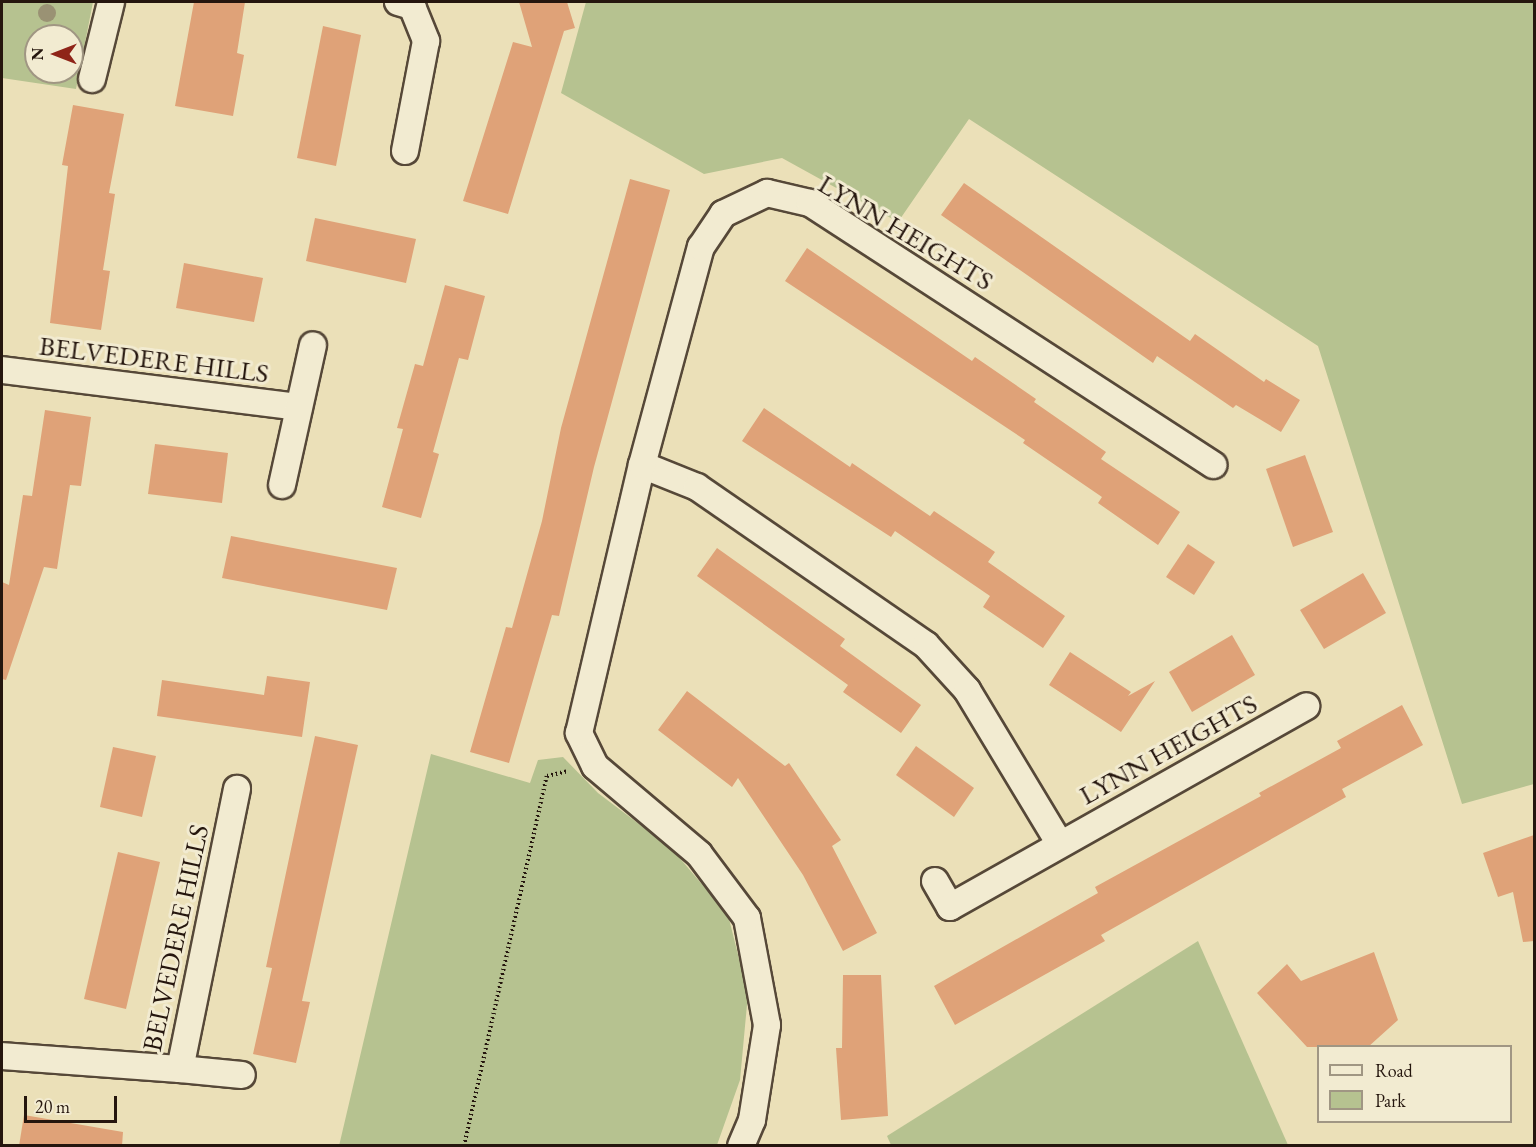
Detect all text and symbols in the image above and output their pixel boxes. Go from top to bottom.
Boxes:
north arrow [24,24,84,84]
text: N [27,48,48,60]
street label: LYNN HEIGHTS [813,167,999,297]
street label: BELVEDERE HILLS [37,329,271,389]
street label: LYNN HEIGHTS [1074,687,1262,811]
street label: BELVEDERE HILLS [135,822,215,1054]
legend [1317,1045,1512,1123]
text: Road [1375,1059,1413,1082]
scale bar [27,1084,120,1122]
text: Park [1375,1089,1406,1112]
text: 20 m [35,1095,70,1118]

